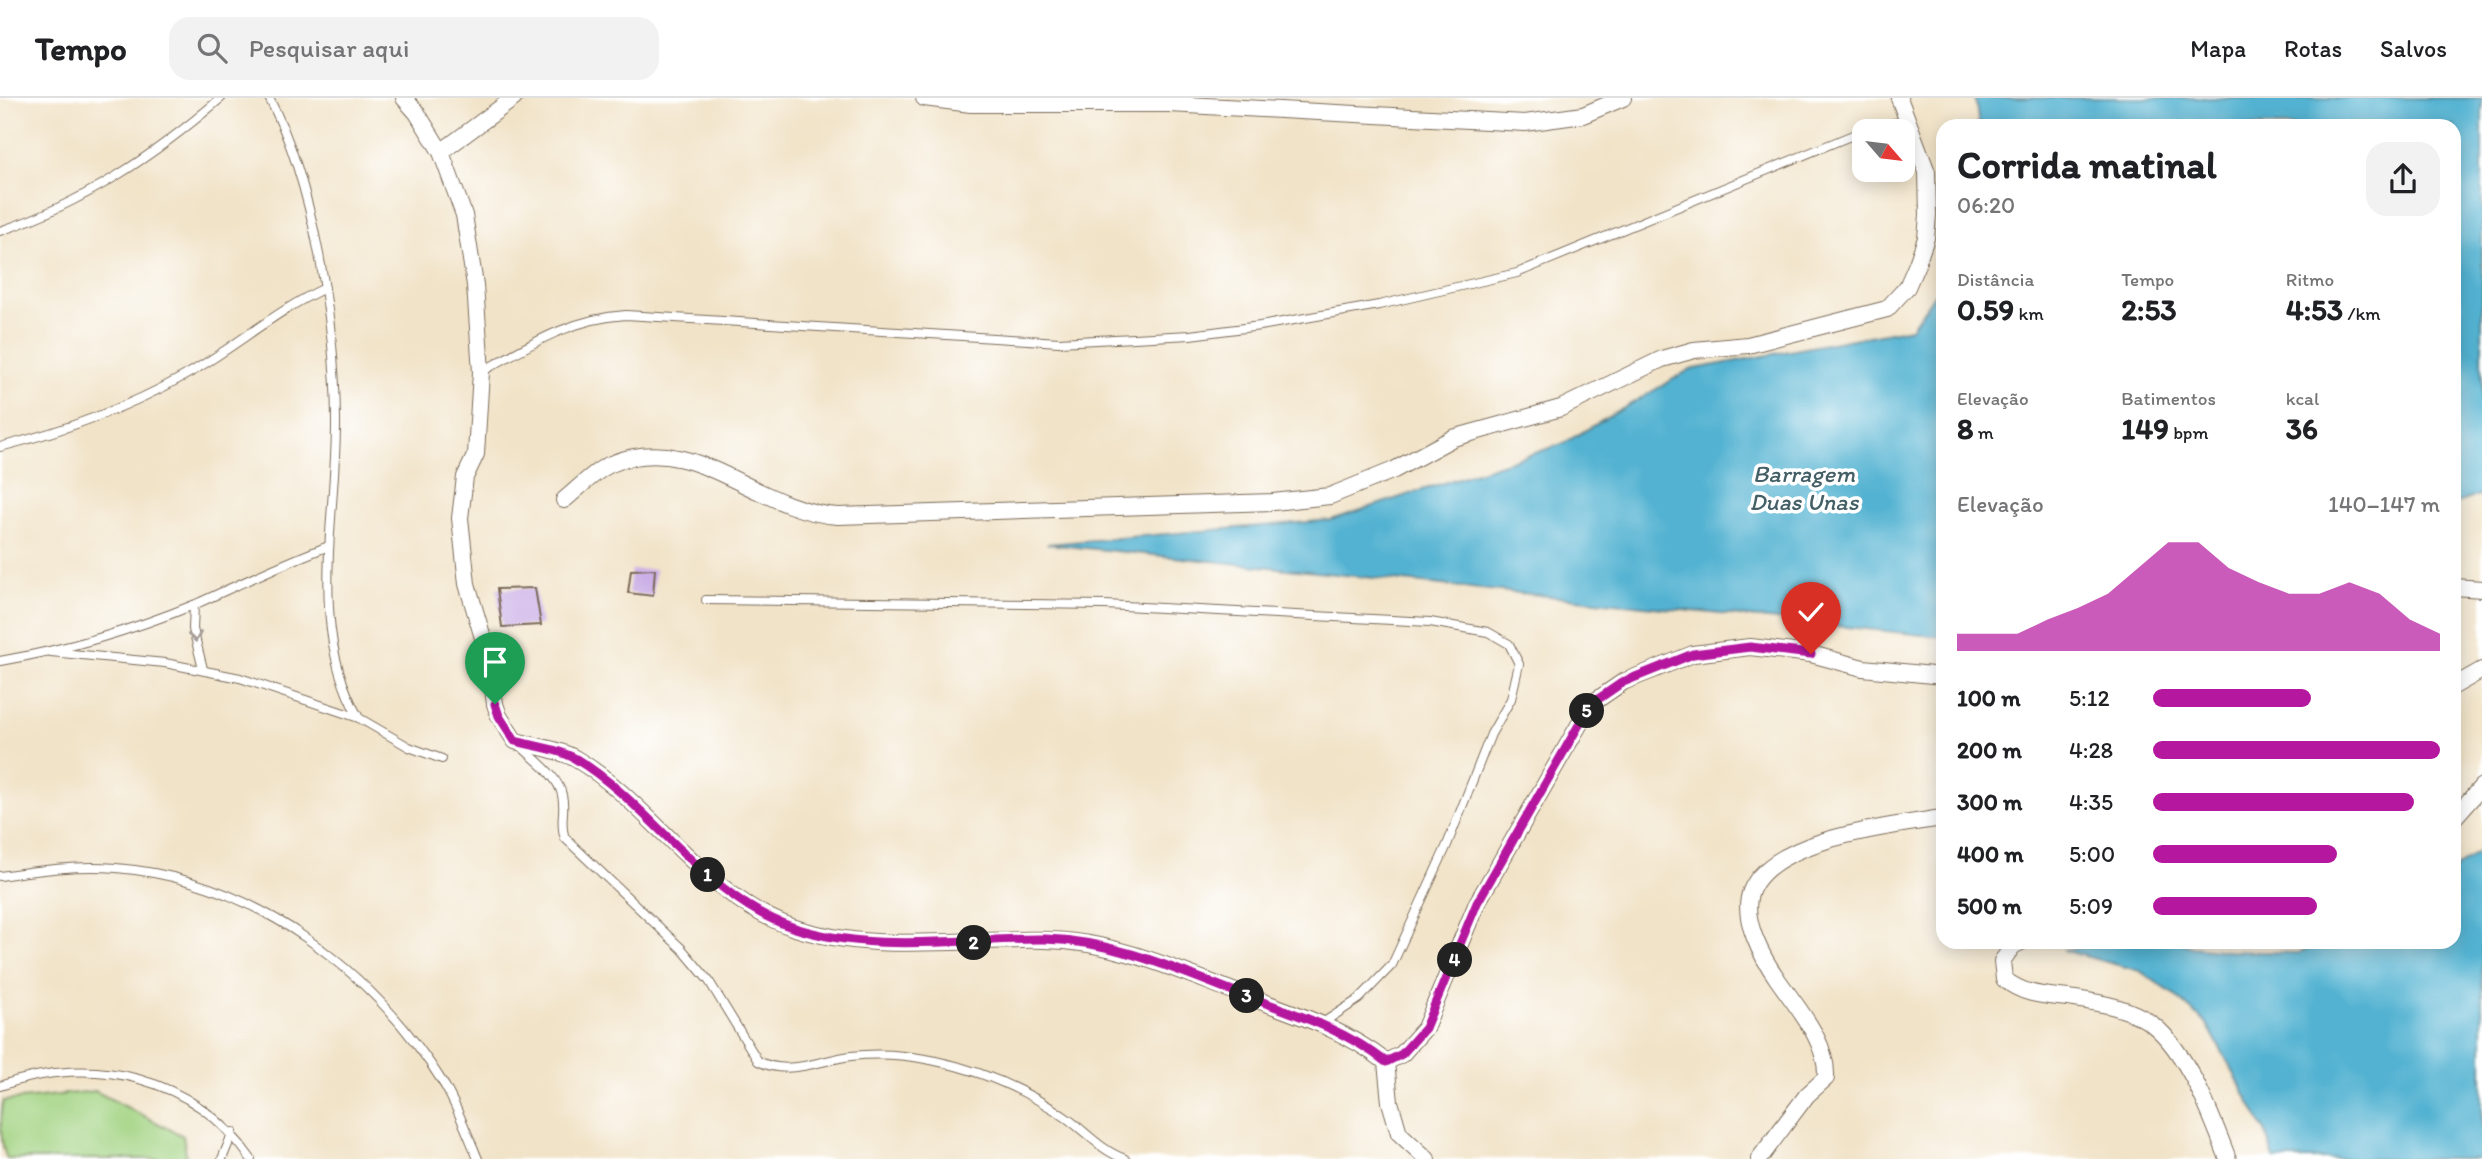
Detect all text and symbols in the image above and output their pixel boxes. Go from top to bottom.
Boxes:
search box [169,17,659,80]
text: Tempo [35,29,127,68]
icon: search [193,29,231,67]
text: Pesquisar aqui [249,32,410,64]
text: Mapa [2190,34,2246,63]
text: Rotas [2284,34,2342,63]
text: Salvos [2380,34,2447,63]
north arrow [1852,119,1914,182]
map controls [1852,119,1915,182]
text: Corrida matinal [1957,142,2217,188]
button: share [2366,142,2440,216]
text: 06:20 [1957,191,2015,219]
text: Distância [1957,268,2034,291]
text: Tempo [2121,268,2174,291]
text: Ritmo [2286,268,2334,291]
text: 0.59 [1957,291,2014,328]
text: 2:53 [2121,291,2177,328]
text: 4:53 [2286,291,2343,328]
text: km [2014,302,2044,325]
text: /km [2343,302,2381,325]
text: Elevação [1957,387,2029,410]
text: Batimentos [2121,387,2216,410]
text: kcal [2286,387,2319,410]
text: 8 [1957,410,1973,447]
text: 149 [2121,410,2169,447]
text: 36 [2286,410,2318,447]
text: m [1973,421,1994,444]
text: bpm [2169,421,2209,444]
water label: Barragem Duas Unas [1749,459,1860,516]
text: Elevação [1957,490,2044,518]
text: 140–147 m [2328,490,2440,518]
pin [1781,582,1841,654]
icon: check [1792,593,1830,631]
one-way arrow [187,631,202,643]
pin [465,632,525,704]
icon: arrive [476,643,514,681]
text: 100 m [1957,684,2021,712]
text: 5:12 [2069,684,2109,712]
pin: 5 [1570,694,1604,728]
text: 5 [1582,699,1591,722]
text: 200 m [1957,736,2022,764]
text: 4:28 [2069,736,2113,764]
text: 300 m [1957,788,2022,816]
text: 4:35 [2069,788,2113,816]
text: 400 m [1957,840,2024,868]
text: 5:00 [2069,840,2115,868]
pin: 1 [690,858,726,892]
text: 1 [703,863,712,886]
text: 500 m [1957,892,2022,920]
text: 5:09 [2069,892,2113,920]
pin: 2 [956,926,992,960]
text: 2 [969,931,979,954]
pin: 4 [1438,942,1472,978]
text: 4 [1449,948,1460,971]
pin: 3 [1230,978,1264,1014]
text: 3 [1241,984,1252,1007]

